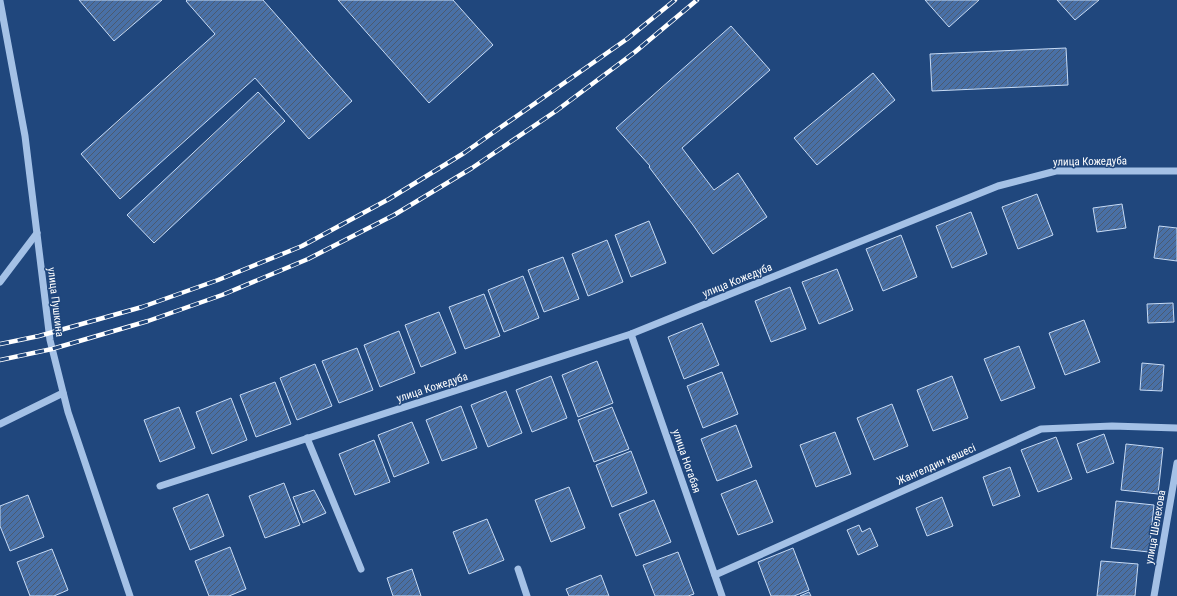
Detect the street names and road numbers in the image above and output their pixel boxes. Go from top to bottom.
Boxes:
street label: улица Кожедуба [1053,154,1127,169]
street label: улица Кожедуба [700,261,774,300]
street label: улица Пушкина [45,267,66,338]
street label: улица Кожедуба [395,370,469,405]
street label: улица Ногабая [670,427,704,495]
street label: Жангелдин көшесі [895,441,978,488]
street label: улица Шелехова [1143,489,1168,565]

